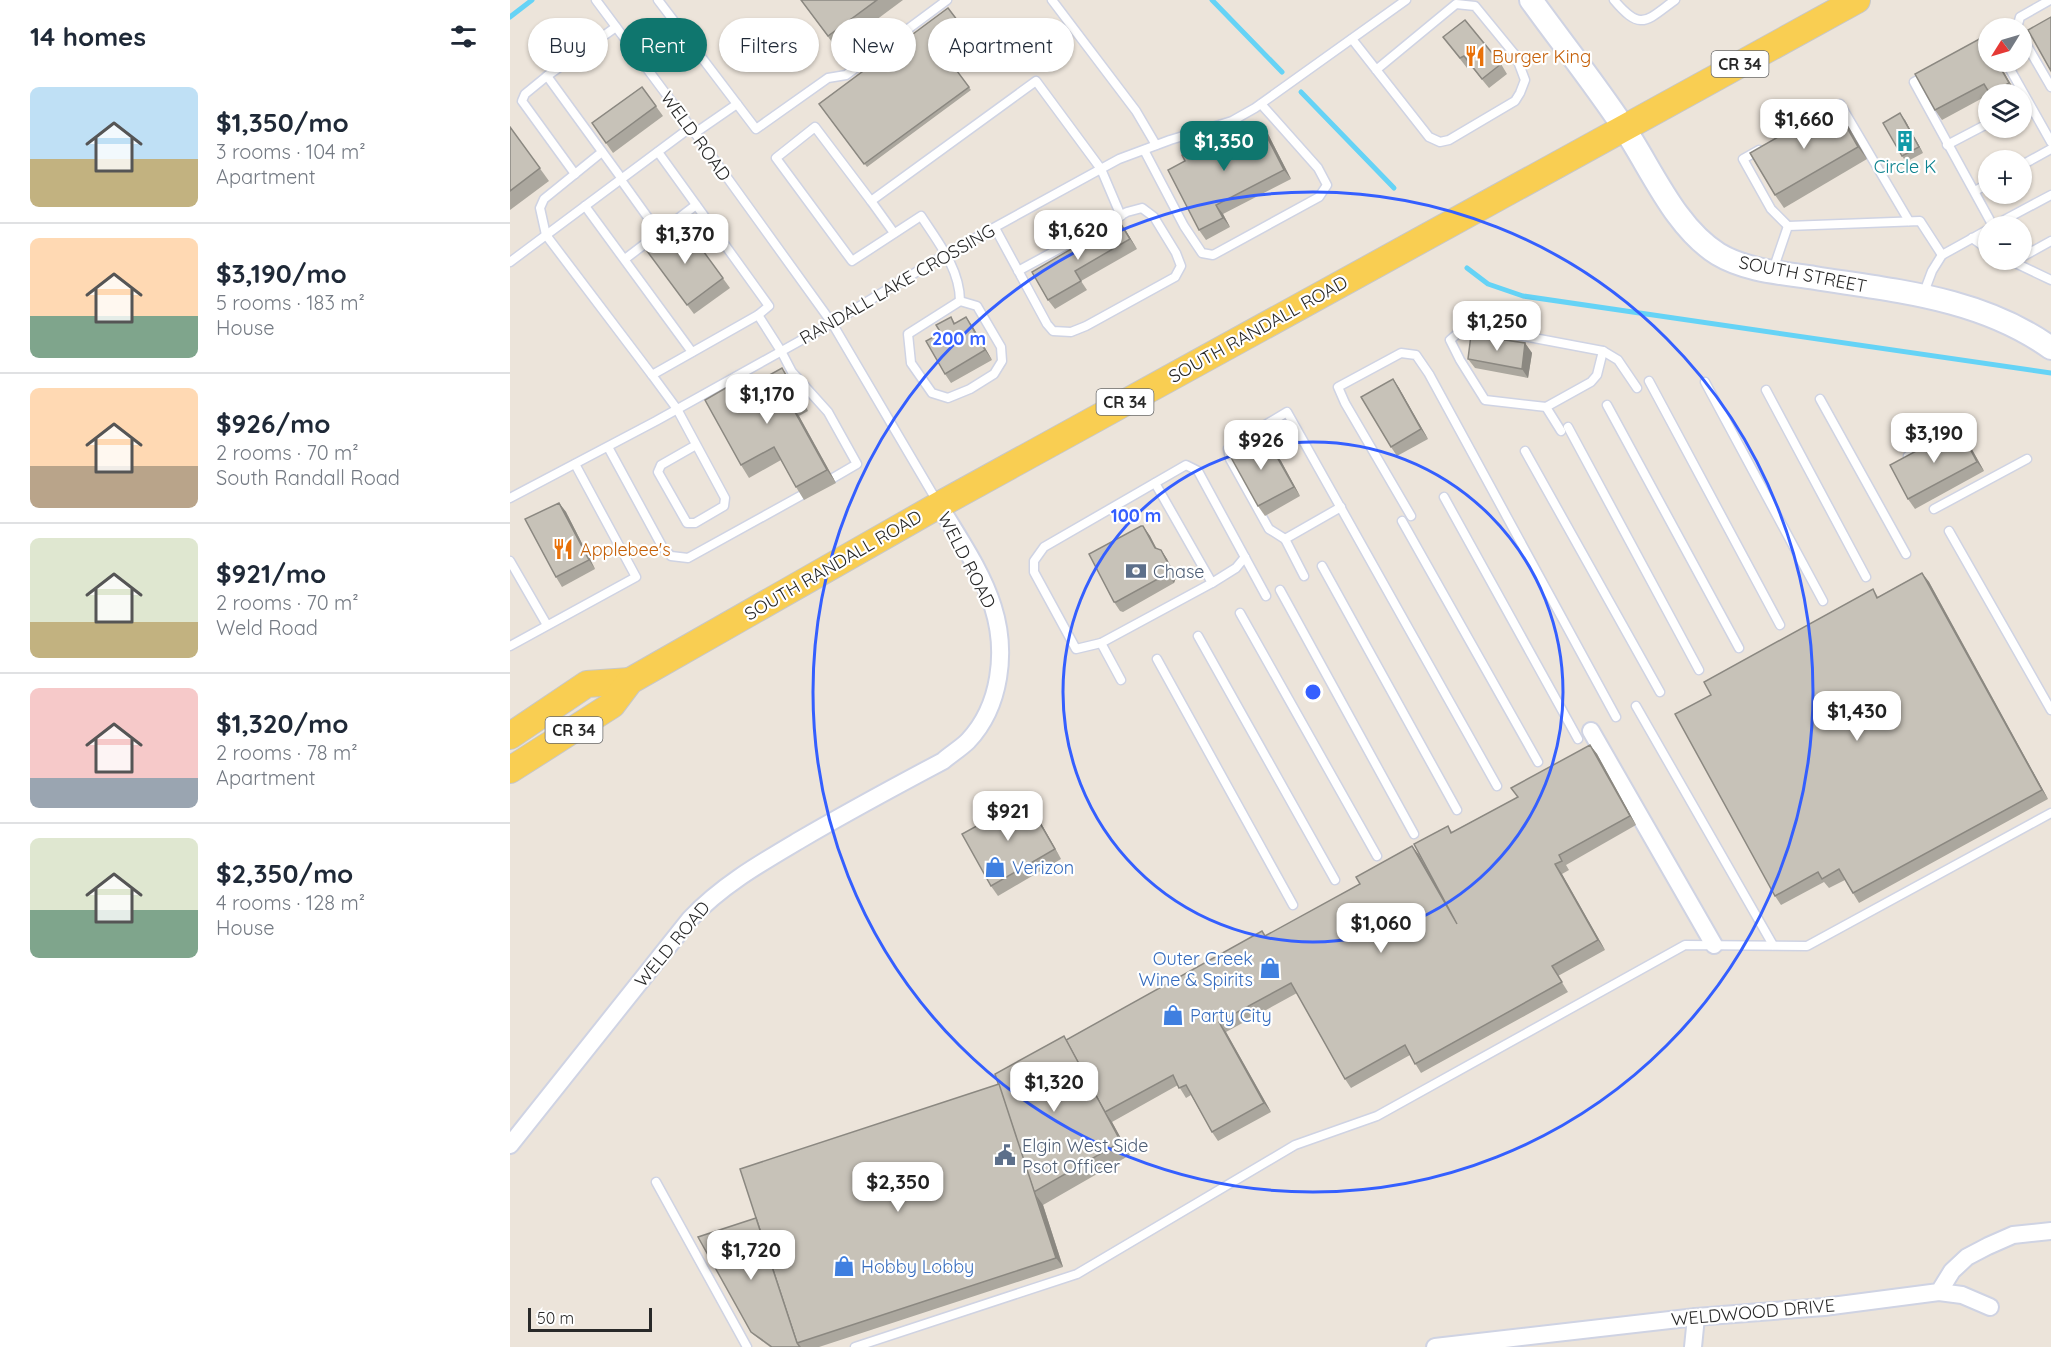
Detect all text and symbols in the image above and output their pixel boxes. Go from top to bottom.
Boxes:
chip: Buy [528,18,608,72]
chip: Rent [620,18,707,72]
chip: Filters [719,18,819,72]
chip: New [831,18,916,72]
chip: Apartment [928,18,1074,72]
north arrow [1978,18,2032,72]
map controls [1978,18,2032,270]
text: 14 homes [30,20,146,53]
icon: filters [447,20,480,53]
restaurant icon: Burger King [1463,44,1487,68]
place label: Burger King [1492,45,1591,68]
road number: CR 34 [1712,51,1768,77]
button: layers [1978,84,2032,138]
street label: WELD ROAD [656,87,736,185]
pin: $1,660 [1755,99,1853,150]
text: $1,350/mo [216,106,349,139]
text: $1,660 [1774,106,1834,131]
icon: home [78,111,150,183]
pin: $1,350 [1175,121,1273,172]
text: $1,350 [1194,128,1254,153]
building icon: Circle K [1893,129,1917,153]
text: 3 rooms · 104 m² [216,139,366,164]
button: + [1978,150,2032,204]
place label: Circle K [1874,155,1936,178]
text: Apartment [216,164,316,189]
pin: $1,620 [1029,210,1127,261]
pin: $1,370 [636,214,734,265]
button: − [1978,216,2032,270]
text: $1,620 [1048,217,1108,242]
street label: RANDALL LAKE CROSSING [795,219,999,349]
text: $1,370 [655,221,715,246]
street label: SOUTH STREET [1737,250,1869,298]
text: $3,190/mo [216,257,347,290]
icon: home [78,262,150,334]
street label: SOUTH RANDALL ROAD [1165,270,1352,388]
text: 5 rooms · 183 m² [216,290,365,315]
pin: $1,250 [1448,301,1546,352]
text: $1,250 [1467,308,1527,333]
text: House [216,315,275,340]
text: 200 m [932,327,986,350]
pin: $1,170 [718,374,816,425]
text: $1,170 [740,381,794,406]
road number: CR 34 [1096,389,1154,415]
text: $926/mo [216,407,330,440]
icon: home [78,412,150,484]
pin: $3,190 [1885,413,1983,464]
pin: $926 [1225,420,1297,471]
text: $3,190 [1905,420,1963,445]
text: $926 [1238,427,1284,452]
text: 2 rooms · 70 m² [216,440,359,465]
text: South Randall Road [216,465,400,490]
text: 100 m [1111,504,1161,527]
street label: SOUTH RANDALL ROAD [740,505,926,625]
street label: WELD ROAD [933,508,1001,612]
restaurant icon: Applebee's [551,537,575,561]
place label: Applebee's [580,538,671,561]
text: $921/mo [216,557,326,590]
bank icon: Chase [1124,559,1148,583]
place label: Chase [1153,560,1205,583]
icon: home [78,562,150,634]
text: 2 rooms · 70 m² [216,590,359,615]
text: Weld Road [216,615,318,640]
centre of rings [1303,682,1323,702]
pin: $1,430 [1808,691,1906,742]
text: $1,430 [1827,698,1887,723]
text: $1,320/mo [216,707,348,740]
icon: home [78,712,150,784]
road number: CR 34 [546,717,602,743]
text: 2 rooms · 78 m² [216,740,358,765]
text: Apartment [216,765,316,790]
pin: $921 [972,791,1044,842]
text: $921 [987,798,1029,823]
shop icon: Verizon [983,855,1007,879]
place label: Verizon [1012,856,1074,879]
text: $2,350/mo [216,857,353,890]
icon: home [78,862,150,934]
text: 4 rooms · 128 m² [216,890,365,915]
street label: WELD ROAD [629,896,715,992]
pin: $1,060 [1332,903,1430,954]
text: $1,060 [1351,910,1411,935]
text: House [216,915,275,940]
place label: Outer Creek Wine & Spirits [1139,947,1253,991]
shop icon: Outer Creek Wine & Spirits [1258,956,1282,980]
shop icon: Party City [1161,1003,1185,1027]
place label: Party City [1190,1004,1272,1027]
pin: $1,320 [1005,1062,1103,1113]
text: $1,320 [1024,1069,1084,1094]
place label: Elgin West Side Psot Officer [1022,1134,1148,1178]
public building icon: Elgin West Side Psot Officer [993,1143,1017,1167]
pin: $2,350 [849,1162,947,1213]
text: $2,350 [866,1169,930,1194]
pin: $1,720 [702,1230,800,1281]
text: $1,720 [721,1237,781,1262]
shop icon: Hobby Lobby [832,1254,856,1278]
place label: Hobby Lobby [861,1255,974,1278]
street label: WELDWOOD DRIVE [1670,1293,1836,1331]
scale bar [528,1305,652,1332]
text: 50 m [537,1308,574,1328]

